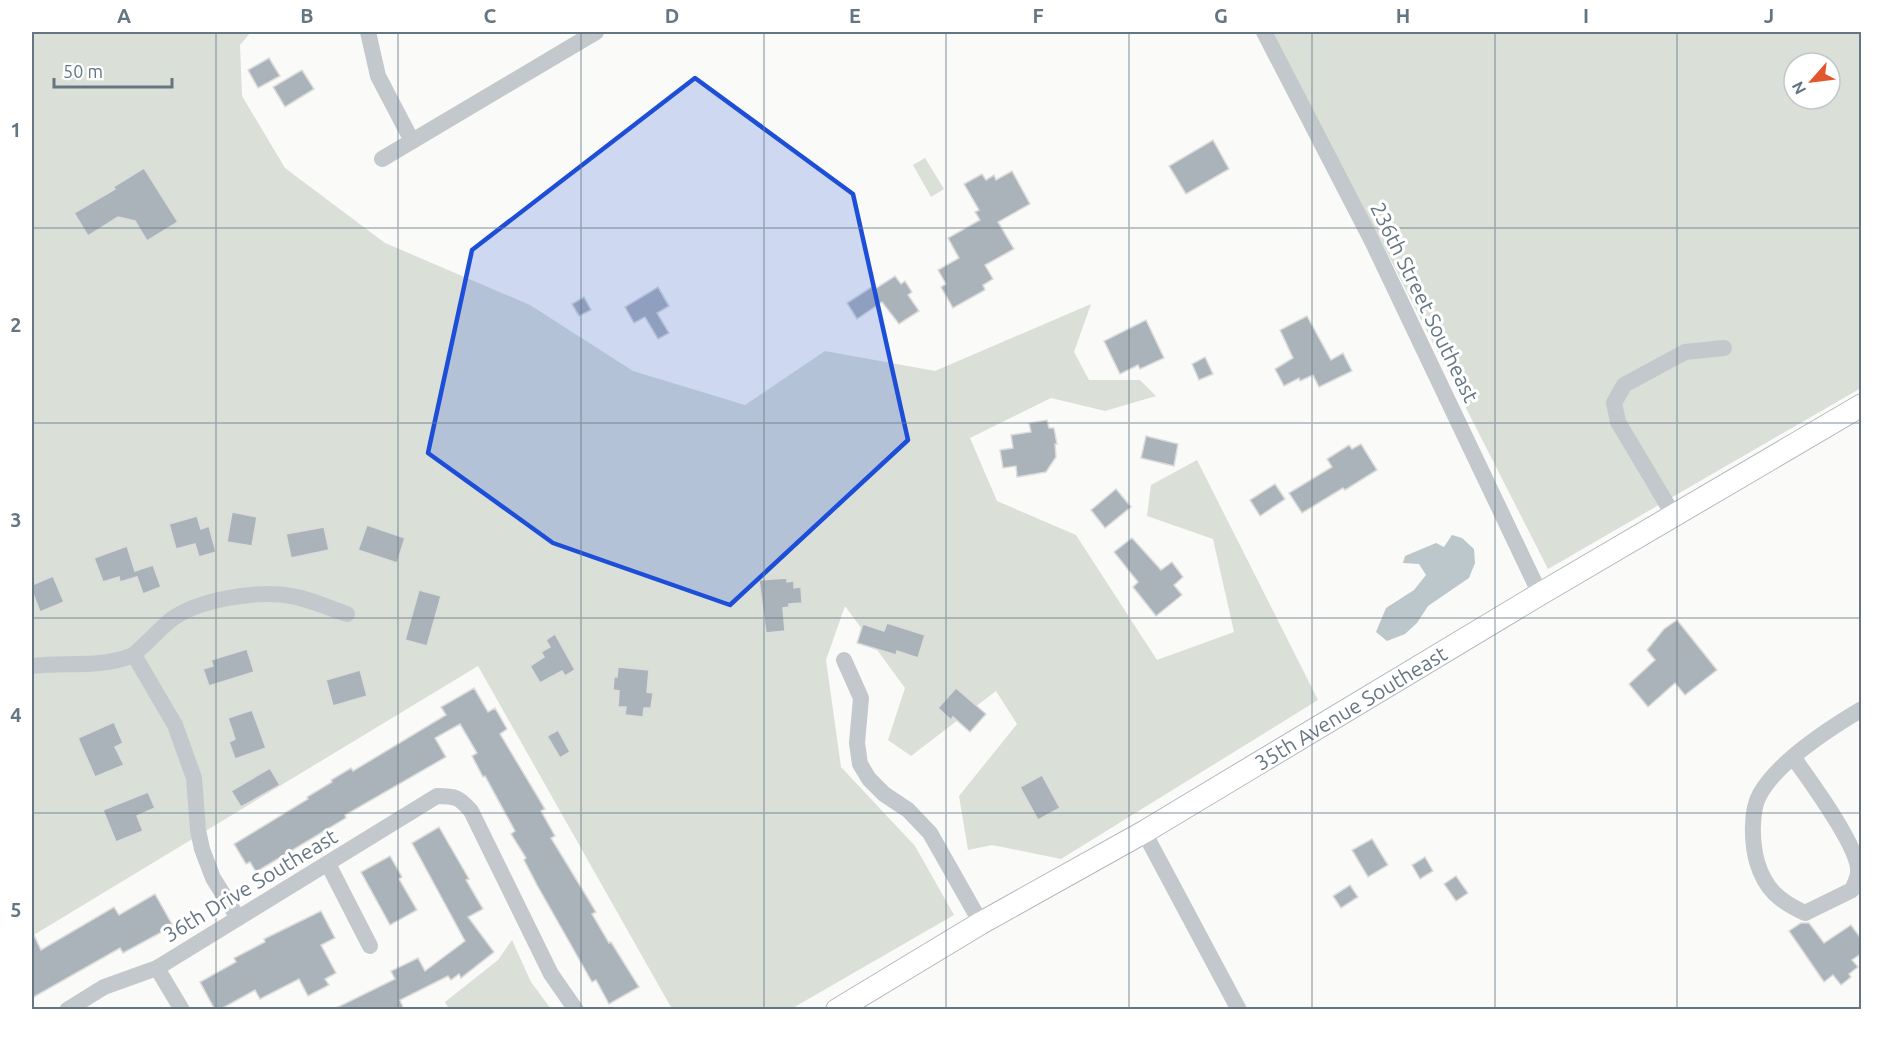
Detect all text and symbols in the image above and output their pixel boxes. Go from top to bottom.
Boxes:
text: A [117,4,131,27]
text: B [300,4,314,27]
text: C [484,4,497,27]
text: D [665,4,679,27]
text: E [849,4,861,27]
text: F [1032,4,1044,27]
text: G [1214,4,1228,27]
text: H [1396,4,1410,27]
text: I [1583,4,1589,27]
text: J [1764,4,1774,27]
scale bar [54,51,172,89]
north arrow [1782,51,1842,111]
text: 50 m [63,61,103,81]
text: N [1788,79,1810,98]
text: 1 [10,118,22,141]
street label: 236th Street Southeast [1366,198,1484,406]
text: 2 [10,313,22,336]
text: 3 [10,508,22,531]
street label: 35th Avenue Southeast [1250,641,1451,775]
text: 4 [10,703,22,726]
street label: 36th Drive Southeast [159,824,341,946]
text: 5 [10,898,22,921]

